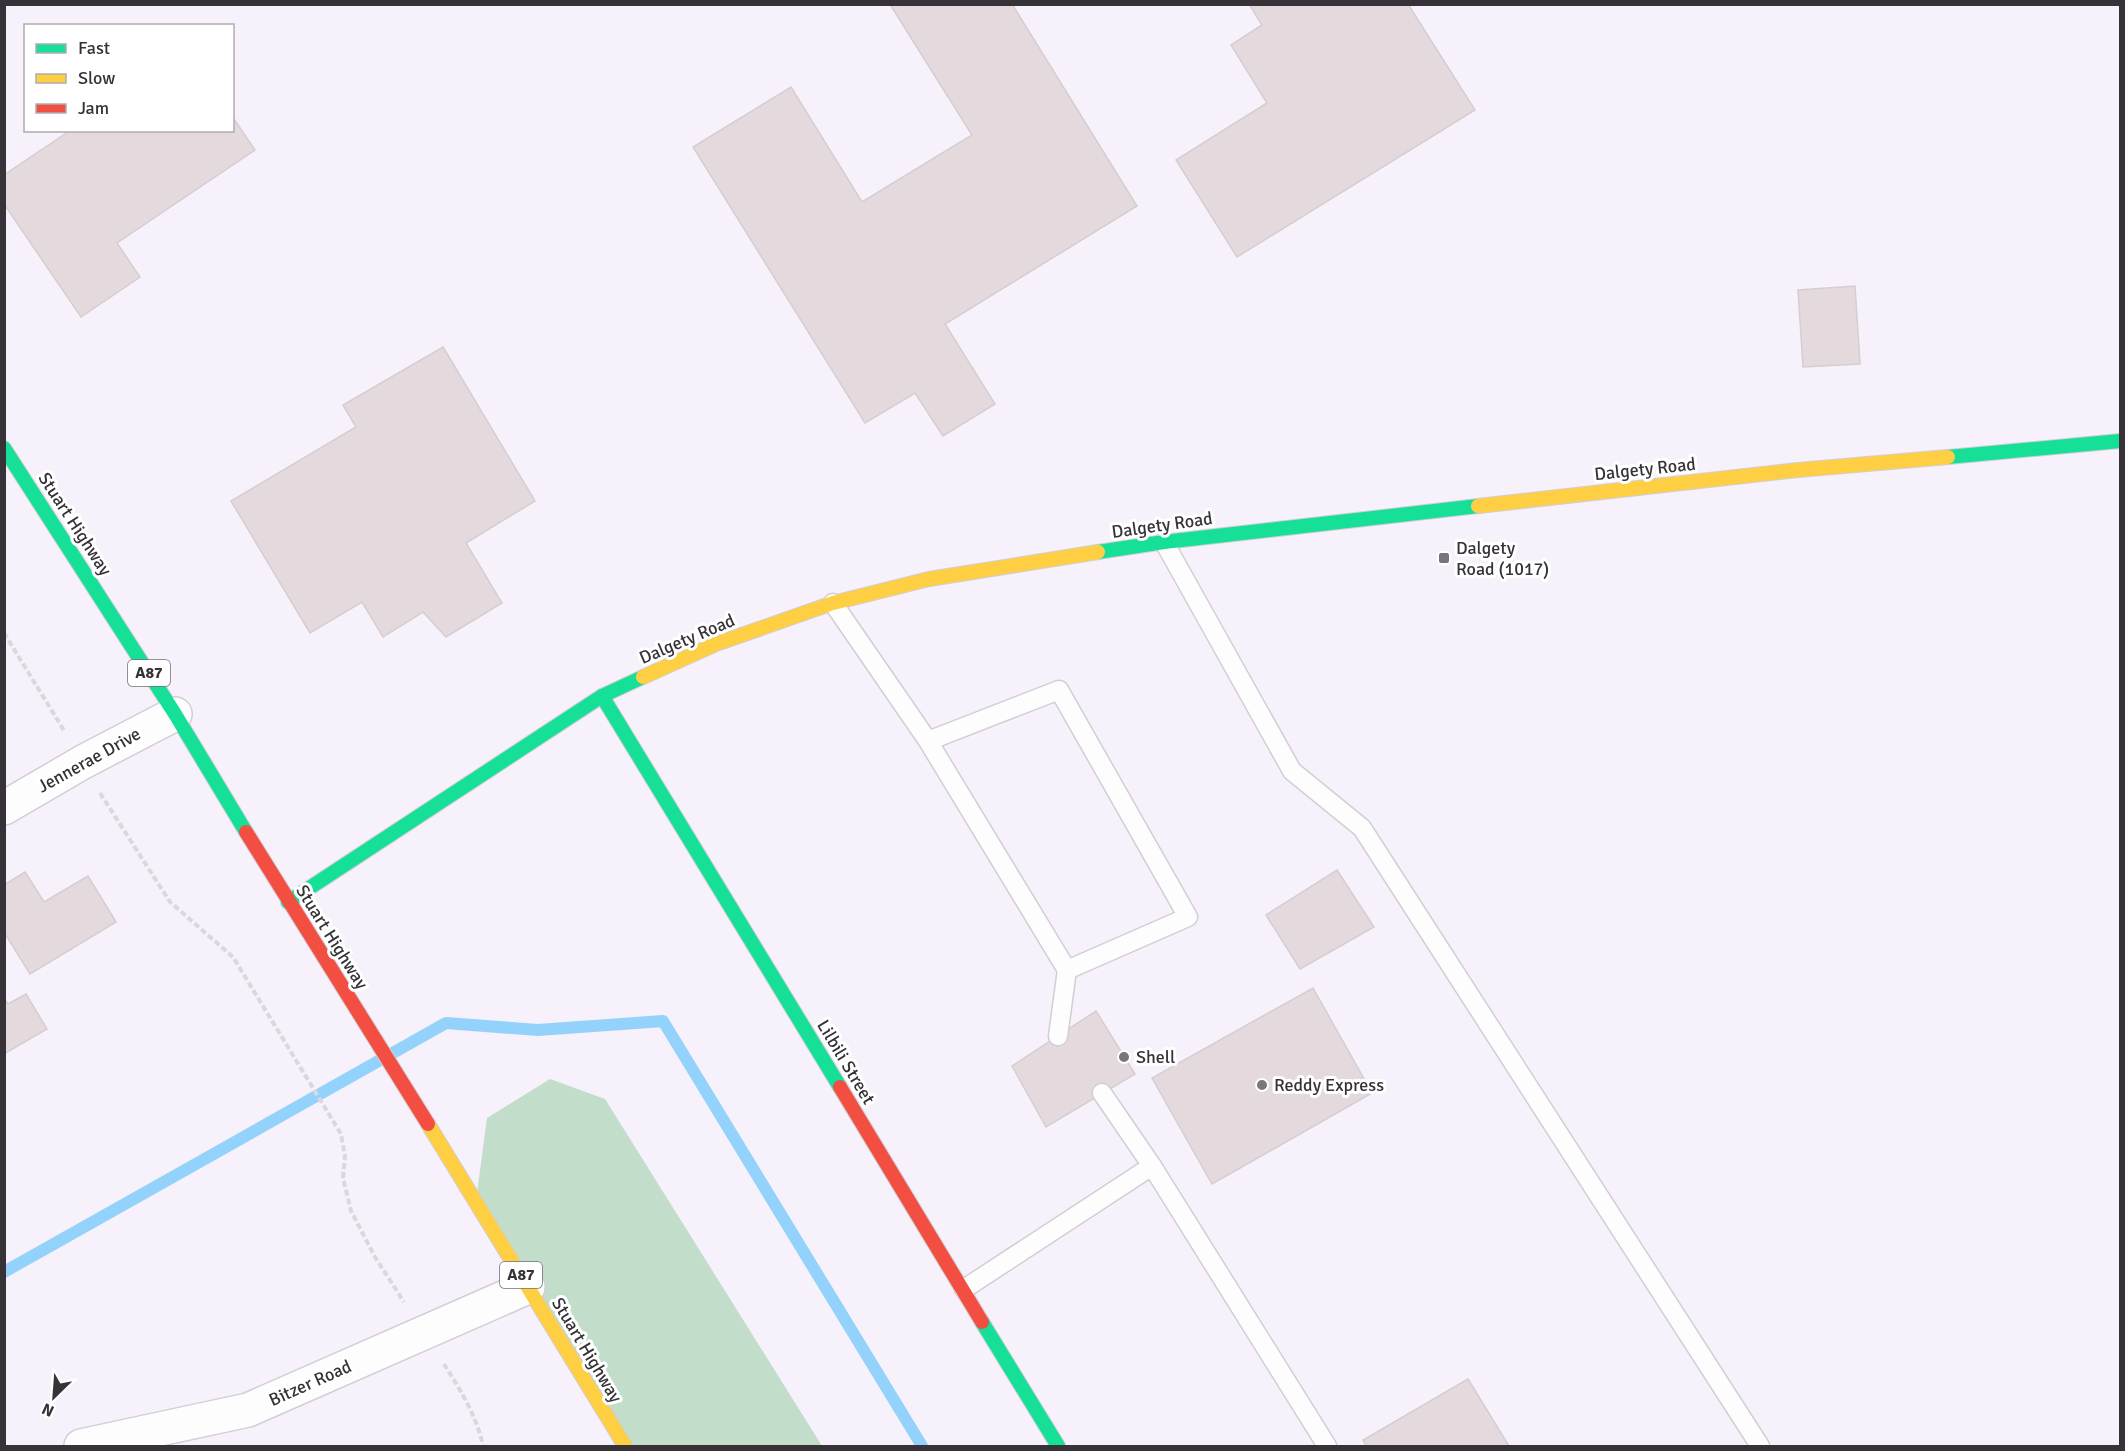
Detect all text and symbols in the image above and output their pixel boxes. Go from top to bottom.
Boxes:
legend [24,24,234,132]
text: Fast [78,37,110,59]
text: Slow [78,67,115,89]
text: Jam [78,97,109,119]
street label: Dalgety Road [1593,453,1697,485]
street label: Stuart Highway [33,468,117,580]
street label: Dalgety Road [1110,507,1214,543]
place label: Dalgety Road (1017) [1456,537,1549,580]
marker: Dalgety Road (1017) [1437,551,1451,565]
street label: Dalgety Road [636,609,738,669]
road number: A87 [128,660,170,686]
street label: Jennerae Drive [34,723,144,797]
street label: Stuart Highway [291,881,373,994]
street label: Lilbili Street [812,1016,880,1108]
place label: Shell [1136,1046,1175,1068]
marker: Shell [1117,1050,1131,1064]
place label: Reddy Express [1274,1074,1384,1096]
marker: Reddy Express [1255,1078,1269,1092]
road number: A87 [500,1262,542,1288]
street label: Stuart Highway [547,1293,627,1407]
street label: Bitzer Road [265,1355,355,1411]
north arrow [24,1367,84,1427]
text: N [39,1398,57,1421]

